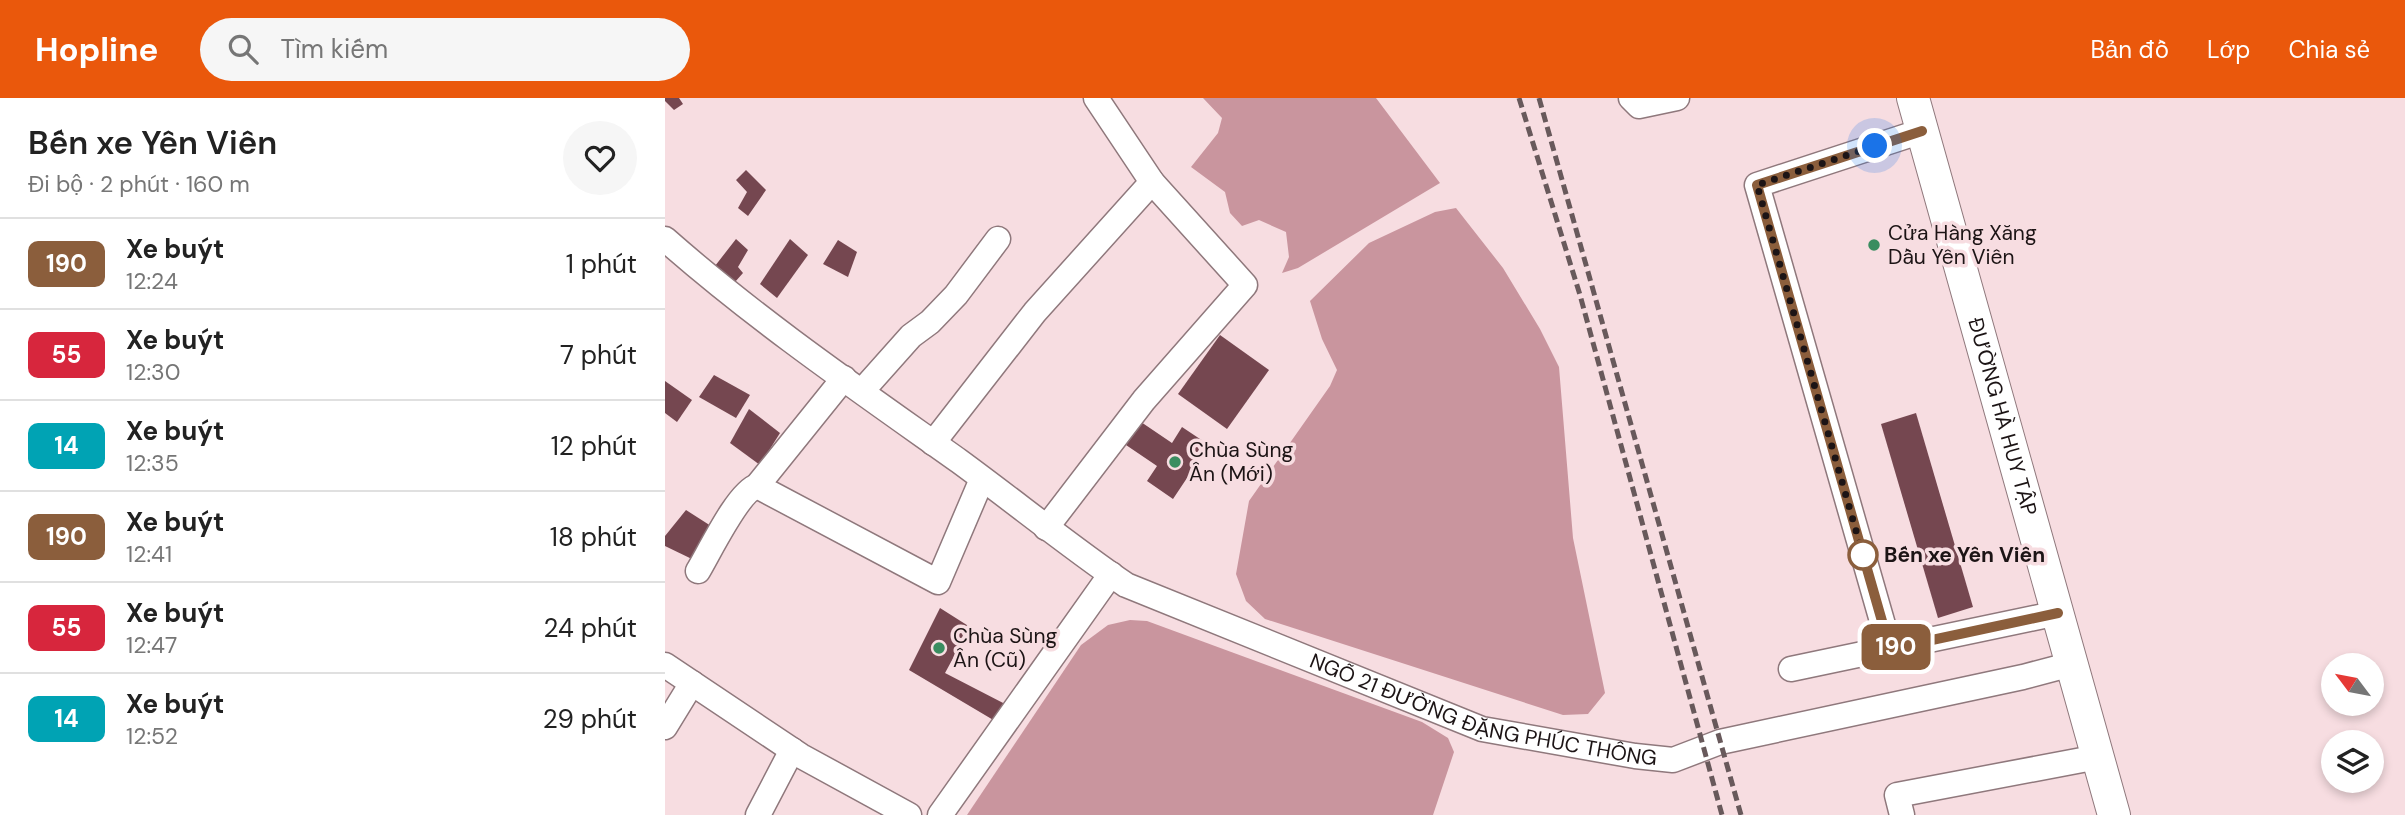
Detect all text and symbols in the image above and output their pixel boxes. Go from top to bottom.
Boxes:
search box [200,18,690,81]
text: Hopline [35,28,158,71]
icon: search [224,30,262,68]
text: Tìm kiếm [280,32,388,66]
text: Bản đồ [2091,34,2169,65]
text: Lớp [2207,34,2250,65]
text: Chia sẻ [2288,34,2370,65]
text: Bến xe Yên Viên [28,121,277,164]
button: heart [563,121,637,195]
your location [1857,128,1892,163]
text: Đi bộ · 2 phút · 160 m [28,169,250,199]
place label: Cửa Hàng Xăng Dầu Yên Viên [1888,219,2037,271]
text: Xe buýt [126,232,224,266]
marker: Cửa Hàng Xăng Dầu Yên Viên [1866,237,1882,253]
text: 1 phút [566,247,637,281]
text: 190 [46,248,87,279]
text: 12:24 [126,266,178,296]
street label: ĐƯỜNG HÀ HUY TẬP [1961,314,2043,519]
text: Xe buýt [126,323,224,357]
text: 7 phút [560,338,637,372]
text: 55 [52,339,81,370]
text: 12:30 [126,357,180,387]
text: Xe buýt [126,414,224,448]
text: 12 phút [551,429,637,463]
text: 14 [54,430,79,461]
place label: Chùa Sùng Ân (Mới) [1189,436,1293,488]
text: 12:35 [126,448,179,478]
marker: Chùa Sùng Ân (Mới) [1167,454,1183,470]
text: Xe buýt [126,505,224,539]
text: 18 phút [550,520,637,554]
text: 190 [46,521,87,552]
text: 12:41 [126,539,172,569]
marker: Bến xe Yên Viên [1848,540,1878,570]
place label: Bến xe Yên Viên [1884,541,2045,569]
text: Xe buýt [126,596,224,630]
text: 24 phút [543,611,637,645]
text: 55 [52,612,81,643]
place label: Chùa Sùng Ân (Cũ) [953,622,1057,674]
line badge: 190 [1856,624,1936,670]
text: 12:47 [126,630,177,660]
text: 190 [1876,631,1916,662]
marker: Chùa Sùng Ân (Cũ) [931,640,947,656]
street label: NGÕ 21 ĐƯỜNG ĐẶNG PHÚC THÔNG [1306,647,1658,772]
north arrow [2321,653,2383,716]
map controls [2321,653,2384,793]
text: Xe buýt [126,687,224,721]
text: 29 phút [543,702,637,736]
text: 14 [54,703,79,734]
text: 12:52 [126,721,178,751]
button: layers [2321,730,2384,793]

